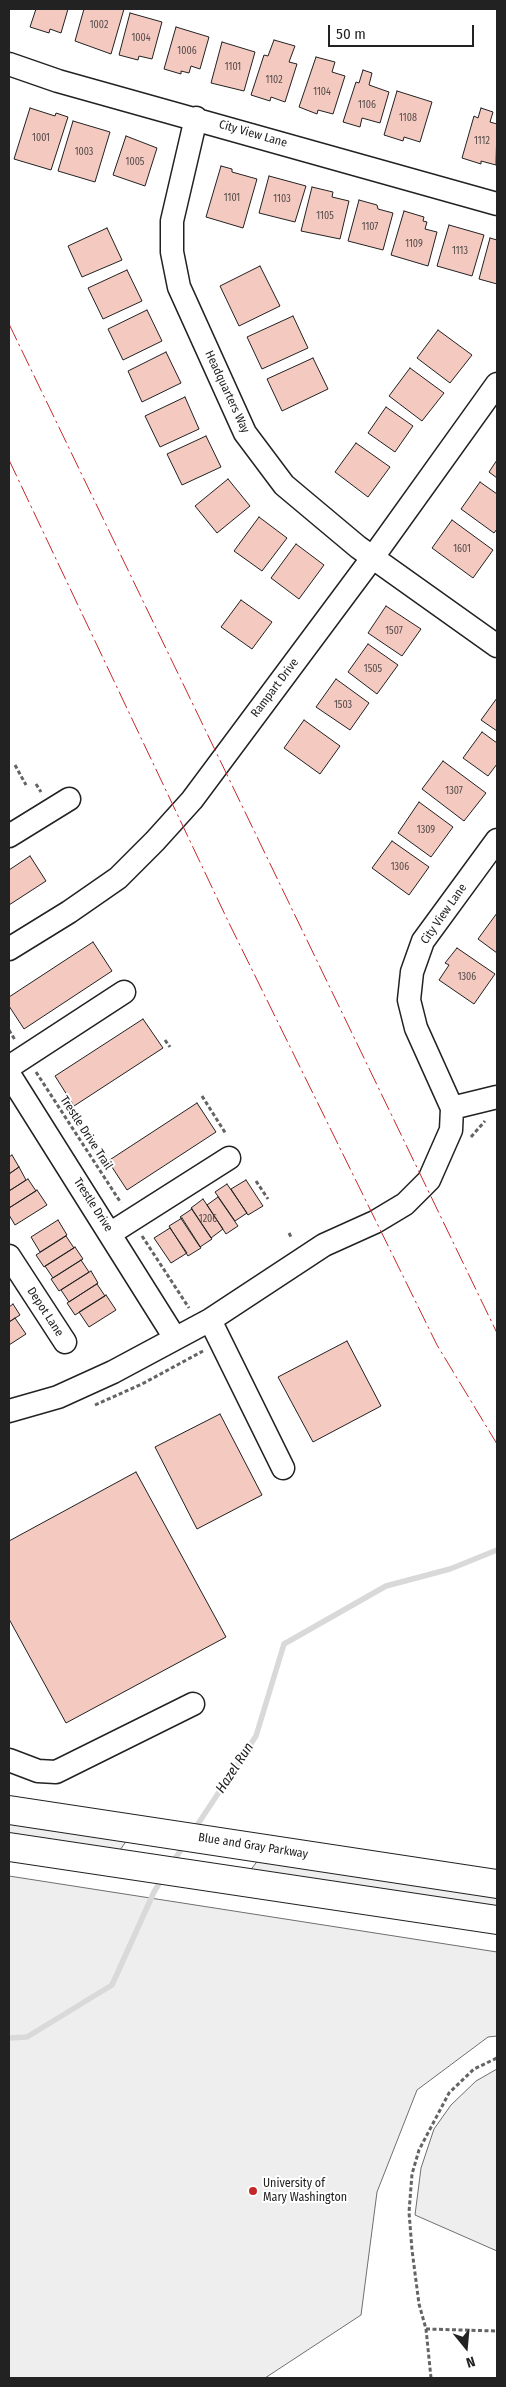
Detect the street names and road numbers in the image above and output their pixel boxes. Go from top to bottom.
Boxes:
street label: City View Lane [217,117,289,151]
street label: Headquarters Way [202,348,252,436]
street label: Rampart Drive [248,656,302,720]
street label: City View Lane [418,881,470,947]
street label: Trestle Drive Trail [57,1093,115,1173]
street label: Trestle Drive [70,1175,116,1235]
street label: Depot Lane [24,1285,66,1339]
street label: Blue and Gray Parkway [197,1830,309,1862]

